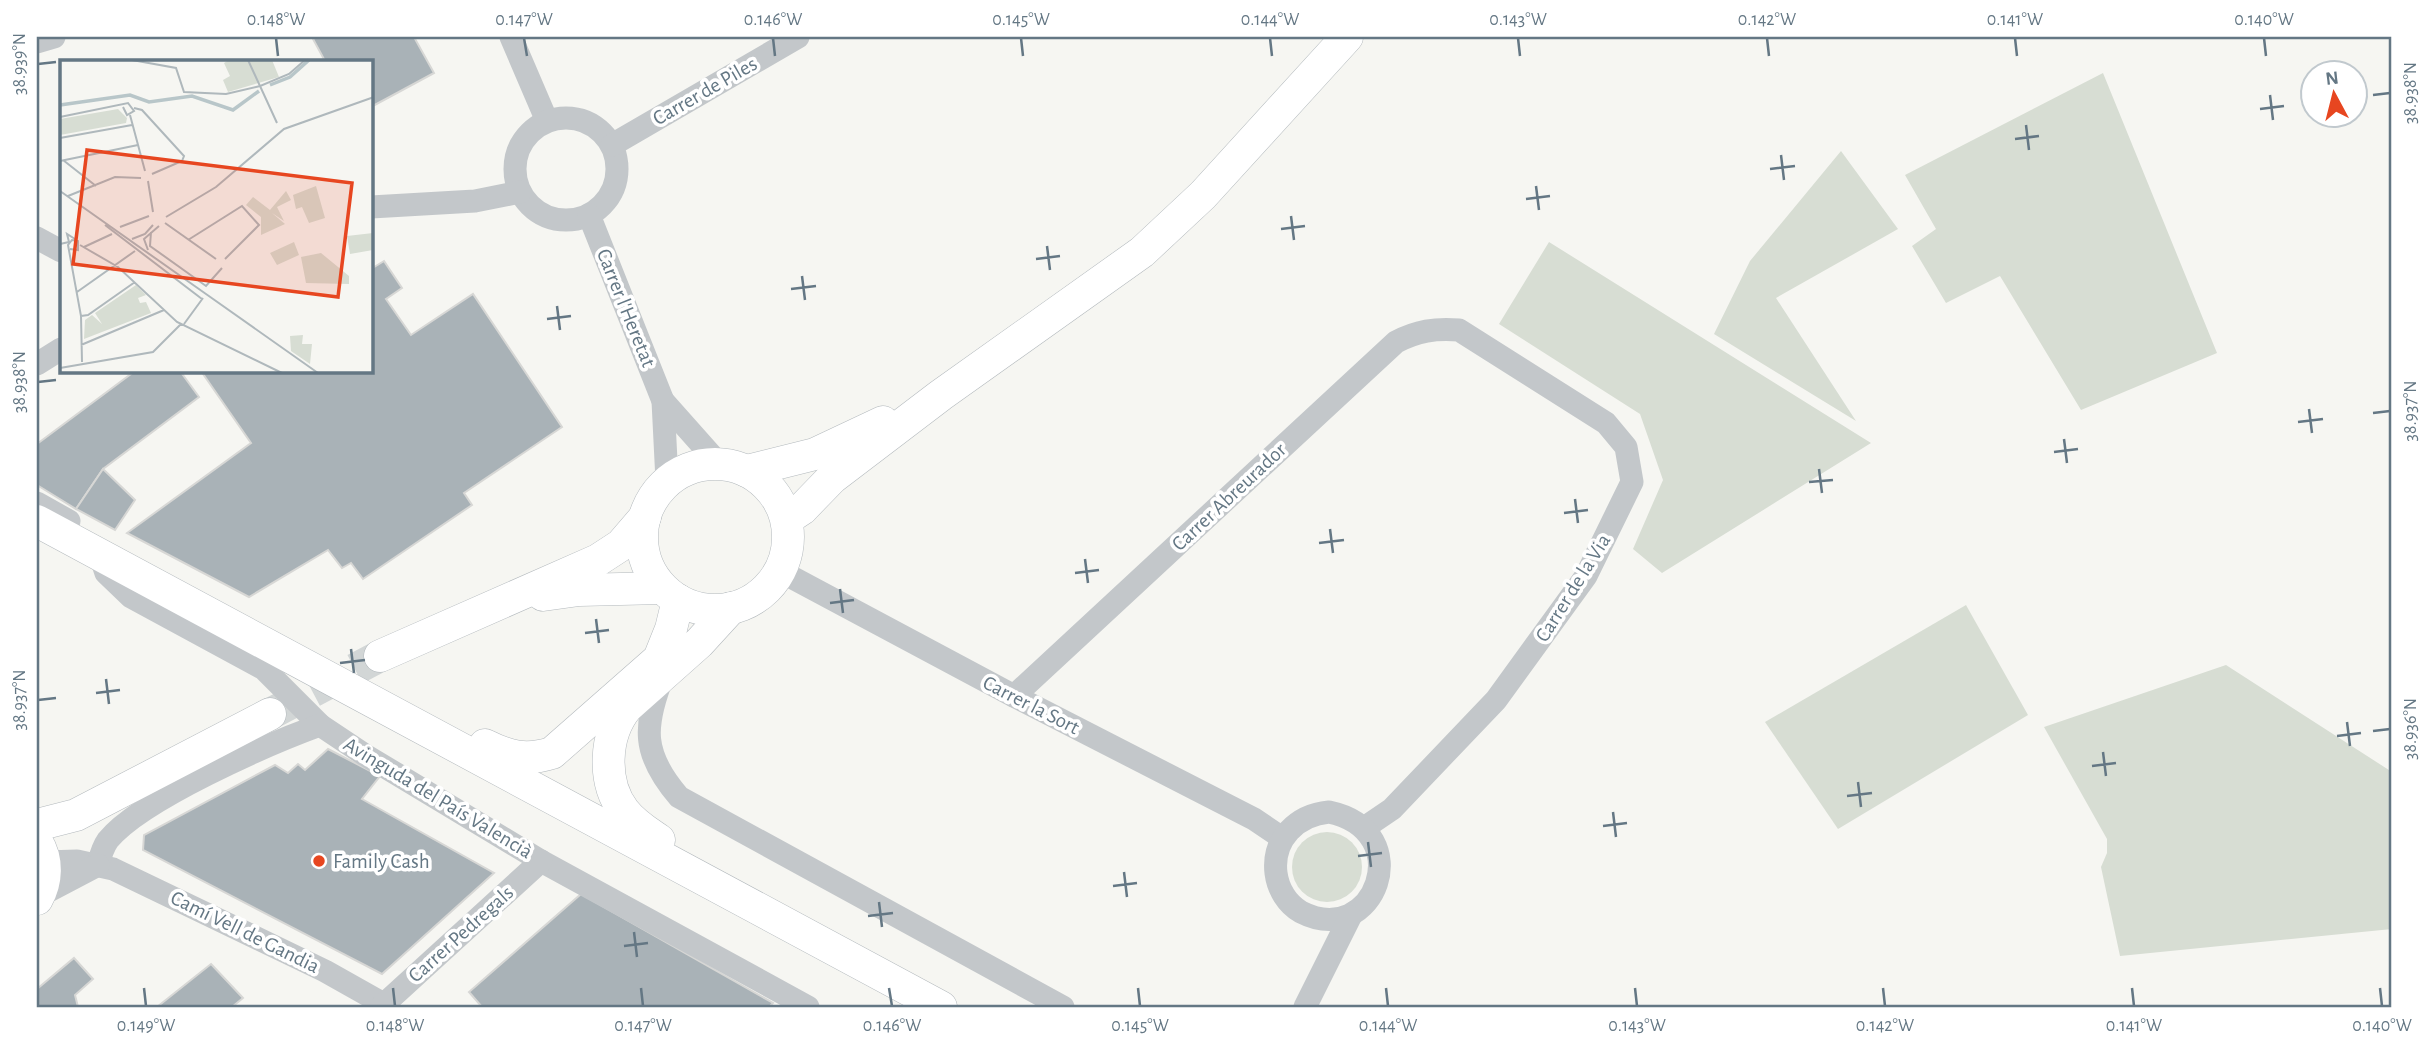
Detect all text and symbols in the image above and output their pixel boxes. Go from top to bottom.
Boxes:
text: 0.148°W [247,11,305,29]
text: 0.147°W [495,11,553,29]
text: 0.146°W [744,11,802,29]
text: 0.145°W [992,11,1050,29]
text: 0.144°W [1241,11,1299,29]
text: 0.143°W [1489,11,1547,29]
text: 0.142°W [1738,11,1796,29]
text: 0.141°W [1987,11,2043,29]
text: 0.140°W [2234,11,2294,29]
text: 38.939°N [11,33,29,95]
street label: Carrer de Piles [649,53,761,129]
inset map [60,60,373,373]
north arrow [2300,60,2370,130]
text: 38.938°N [2402,62,2420,124]
text: N [2324,68,2340,89]
street label: Carrer l'Heretat [593,246,659,370]
text: 38.938°N [11,351,29,413]
text: 38.937°N [2402,380,2420,442]
street label: Carrer Abreurador [1168,439,1290,555]
street label: Carrer de la Via [1532,530,1615,646]
text: 38.937°N [11,669,29,731]
street label: Carrer la Sort [979,672,1083,738]
text: 38.936°N [2402,698,2420,760]
street label: Avinguda del País Valencià [340,733,536,863]
place label: Family Cash [333,851,430,872]
marker: Family Cash [311,853,327,869]
street label: Carrer Pedregals [404,882,518,986]
street label: Camí Vell de Gandia [167,887,323,977]
text: 0.149°W [117,1017,175,1035]
text: 0.148°W [366,1017,424,1035]
text: 0.147°W [614,1017,672,1035]
text: 0.146°W [863,1017,921,1035]
text: 0.145°W [1111,1017,1169,1035]
text: 0.144°W [1359,1017,1417,1035]
text: 0.143°W [1608,1017,1666,1035]
text: 0.142°W [1856,1017,1914,1035]
text: 0.141°W [2106,1017,2162,1035]
text: 0.140°W [2352,1017,2412,1035]

